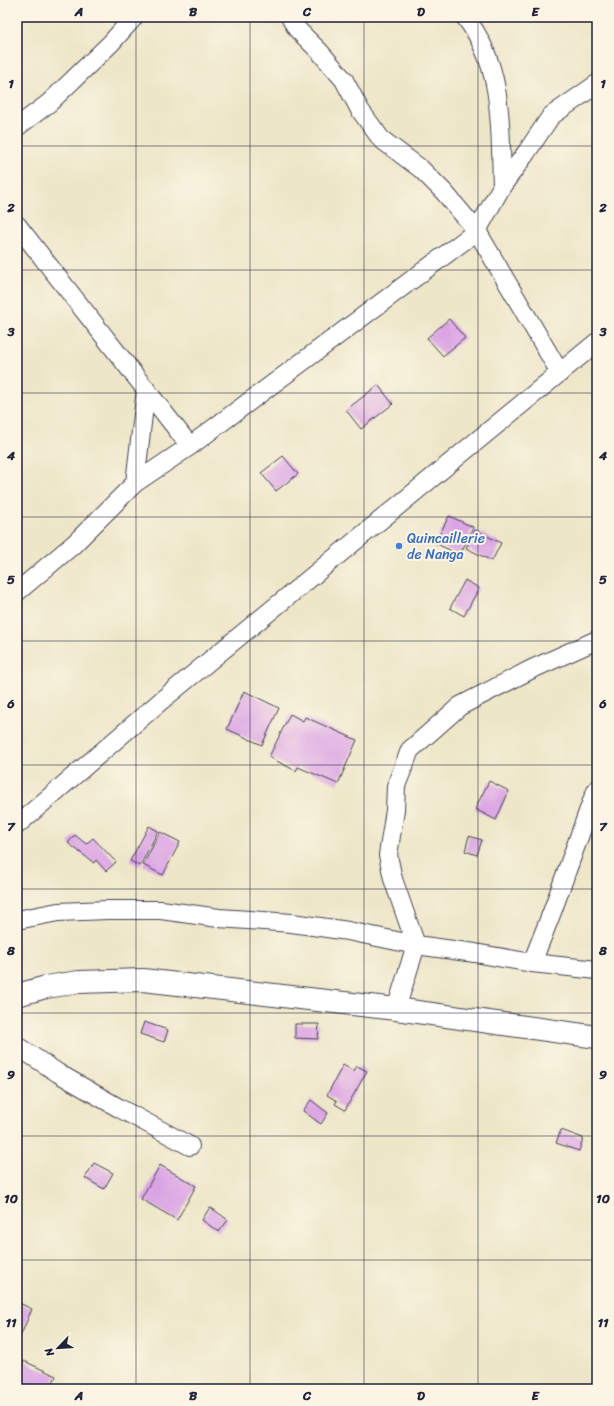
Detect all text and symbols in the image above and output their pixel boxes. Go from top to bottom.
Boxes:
text: A [74,0,83,23]
text: B [189,0,198,23]
text: C [302,0,312,23]
text: D [417,0,425,23]
text: E [531,0,540,23]
text: 1 [8,72,14,95]
text: 1 [600,72,606,95]
text: 2 [6,196,15,219]
text: 2 [598,196,607,219]
text: 3 [6,320,15,343]
text: 3 [598,320,607,343]
text: 4 [6,444,16,467]
text: 4 [598,444,608,467]
place label: Quincaillerie de Nanga [407,526,485,567]
marker: Quincaillerie de Nanga [394,541,404,551]
text: 5 [7,568,15,591]
text: 5 [599,568,607,591]
text: 6 [6,692,15,715]
text: 6 [598,692,607,715]
text: 7 [7,815,16,838]
text: 7 [599,815,608,838]
text: 8 [6,939,15,962]
text: 8 [598,939,607,962]
text: 9 [7,1063,15,1086]
text: 9 [599,1063,607,1086]
text: 10 [4,1187,18,1210]
text: 10 [596,1187,610,1210]
text: 11 [5,1311,17,1334]
text: 11 [597,1311,609,1334]
north arrow [38,1328,78,1368]
text: N [39,1344,60,1360]
text: A [74,1384,83,1406]
text: B [189,1384,198,1406]
text: C [302,1384,312,1406]
text: D [417,1384,425,1406]
text: E [531,1384,540,1406]

